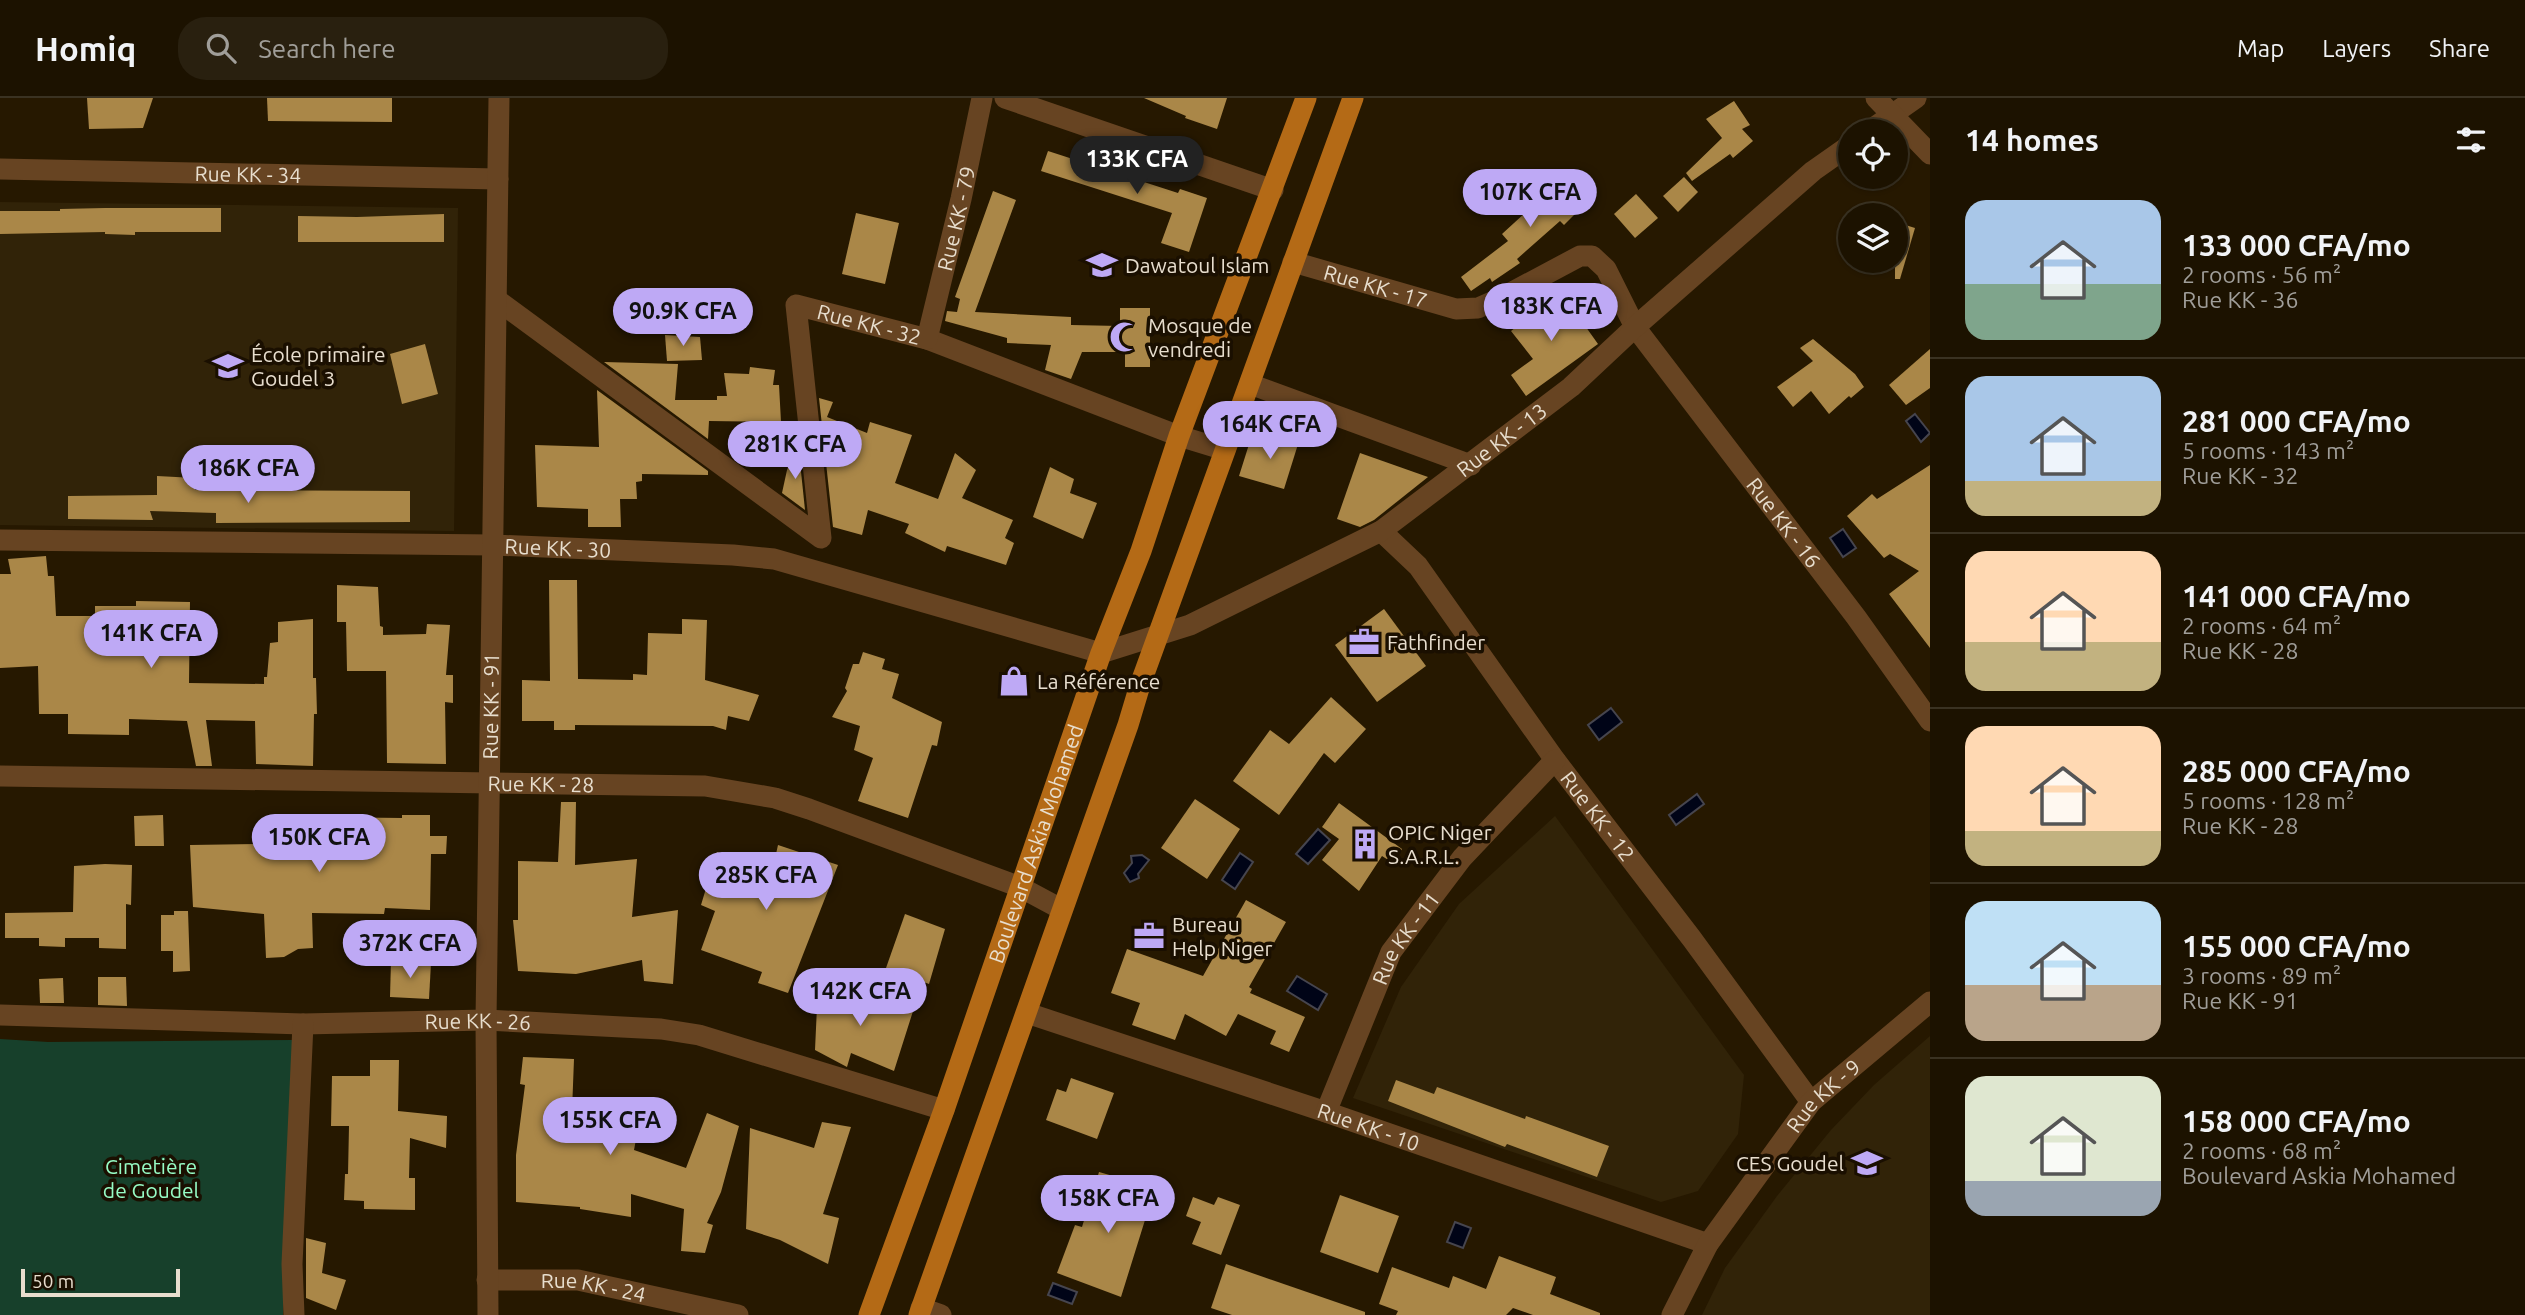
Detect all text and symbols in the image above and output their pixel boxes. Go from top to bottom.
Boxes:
search box [178,17,668,80]
icon: search [202,29,240,67]
text: Homiq [35,30,136,67]
text: Search here [258,34,396,63]
text: Map [2237,35,2284,62]
text: Layers [2322,35,2391,62]
text: Share [2429,35,2490,62]
map controls [1838,119,1908,273]
button: locate [1838,119,1908,189]
icon: filters [2452,121,2490,159]
text: 14 homes [1965,123,2099,157]
pin: 133K CFA [1065,136,1209,196]
text: 133K CFA [1086,146,1188,171]
street label: Rue KK - 34 [194,161,301,187]
street label: Rue KK - 79 [932,164,980,273]
pin: 107K CFA [1458,170,1602,229]
text: 107K CFA [1479,179,1581,204]
button: layers [1838,203,1908,273]
icon: home [2021,228,2105,312]
text: 133 000 CFA/mo [2182,228,2411,262]
school or university icon: Dawatoul Islam [1085,248,1119,282]
place label: Dawatoul Islam [1125,253,1269,277]
street label: Rue KK - 17 [1321,260,1430,312]
text: 2 rooms · 56 m² [2182,262,2341,287]
pin: 183K CFA [1479,284,1623,343]
text: Rue KK - 36 [2182,287,2299,312]
pin: 90.9K CFA [603,288,763,348]
text: 183K CFA [1500,293,1602,318]
text: 90.9K CFA [629,298,737,323]
street label: Rue KK - 32 [815,299,924,349]
place label: Mosque de vendredi [1148,313,1252,361]
mosque icon: Mosque de vendredi [1108,320,1142,354]
place label: École primaire Goudel 3 [251,342,386,390]
school or university icon: École primaire Goudel 3 [211,349,245,383]
street label: Rue KK - 13 [1452,398,1551,481]
pin: 164K CFA [1198,402,1342,461]
icon: home [2021,404,2105,488]
text: 281 000 CFA/mo [2182,404,2411,438]
text: 164K CFA [1219,411,1321,436]
pin: 281K CFA [723,422,867,481]
text: 281K CFA [744,431,846,456]
text: 5 rooms · 143 m² [2182,438,2354,463]
pin: 186K CFA [176,446,320,505]
text: 186K CFA [197,455,299,480]
text: Rue KK - 32 [2182,463,2299,488]
street label: Rue KK - 16 [1742,473,1826,572]
street label: Rue KK - 30 [504,533,612,562]
icon: home [2021,579,2105,663]
text: 141 000 CFA/mo [2182,579,2411,613]
pin: 141K CFA [79,610,223,670]
text: 2 rooms · 64 m² [2182,613,2341,638]
text: 141K CFA [100,620,202,645]
office icon: Fathfinder [1347,625,1381,659]
place label: Fathfinder [1387,630,1485,654]
text: Rue KK - 28 [2182,638,2299,663]
street label: Rue KK - 91 [478,653,503,759]
shop icon: La Référence [997,664,1031,698]
place label: La Référence [1037,669,1160,693]
street label: Boulevard Askia Mohamed [983,721,1088,966]
icon: home [2021,754,2105,838]
text: 285 000 CFA/mo [2182,754,2411,788]
street label: Rue KK - 12 [1556,766,1640,866]
street label: Rue KK - 28 [488,771,594,796]
text: 5 rooms · 128 m² [2182,788,2354,813]
text: Rue KK - 28 [2182,813,2299,838]
pin: 150K CFA [247,814,391,874]
place label: OPIC Niger S.A.R.L. [1388,820,1492,868]
text: 150K CFA [268,824,370,849]
building icon: OPIC Niger S.A.R.L. [1348,827,1382,861]
pin: 285K CFA [694,852,838,912]
text: 285K CFA [715,862,817,887]
street label: Rue KK - 11 [1367,887,1444,988]
place label: Bureau Help Niger [1172,912,1273,960]
office icon: Bureau Help Niger [1132,919,1166,953]
pin: 372K CFA [338,920,482,980]
icon: home [2021,929,2105,1013]
text: 155 000 CFA/mo [2182,929,2411,963]
text: 372K CFA [359,930,461,955]
text: 3 rooms · 89 m² [2182,963,2341,988]
pin: 142K CFA [788,968,932,1028]
text: 142K CFA [809,978,911,1003]
text: Rue KK - 91 [2182,988,2299,1013]
street label: Rue KK - 26 [424,1008,532,1034]
street label: Rue KK - 9 [1781,1054,1865,1137]
pin: 155K CFA [538,1098,682,1157]
street label: Rue KK - 10 [1314,1098,1423,1155]
icon: home [2021,1104,2105,1188]
text: 158 000 CFA/mo [2182,1104,2411,1138]
text: 155K CFA [559,1107,661,1132]
text: 2 rooms · 68 m² [2182,1138,2341,1163]
school or university icon: CES Goudel [1850,1146,1884,1180]
place label: CES Goudel [1736,1151,1844,1175]
park label: Cimetière de Goudel [103,1154,199,1202]
text: Boulevard Askia Mohamed [2182,1163,2456,1188]
pin: 158K CFA [1036,1176,1180,1235]
text: 158K CFA [1057,1185,1159,1210]
scale bar [21,1266,180,1298]
street label: Rue KK - 24 [541,1268,648,1307]
text: 50 m [32,1270,74,1292]

